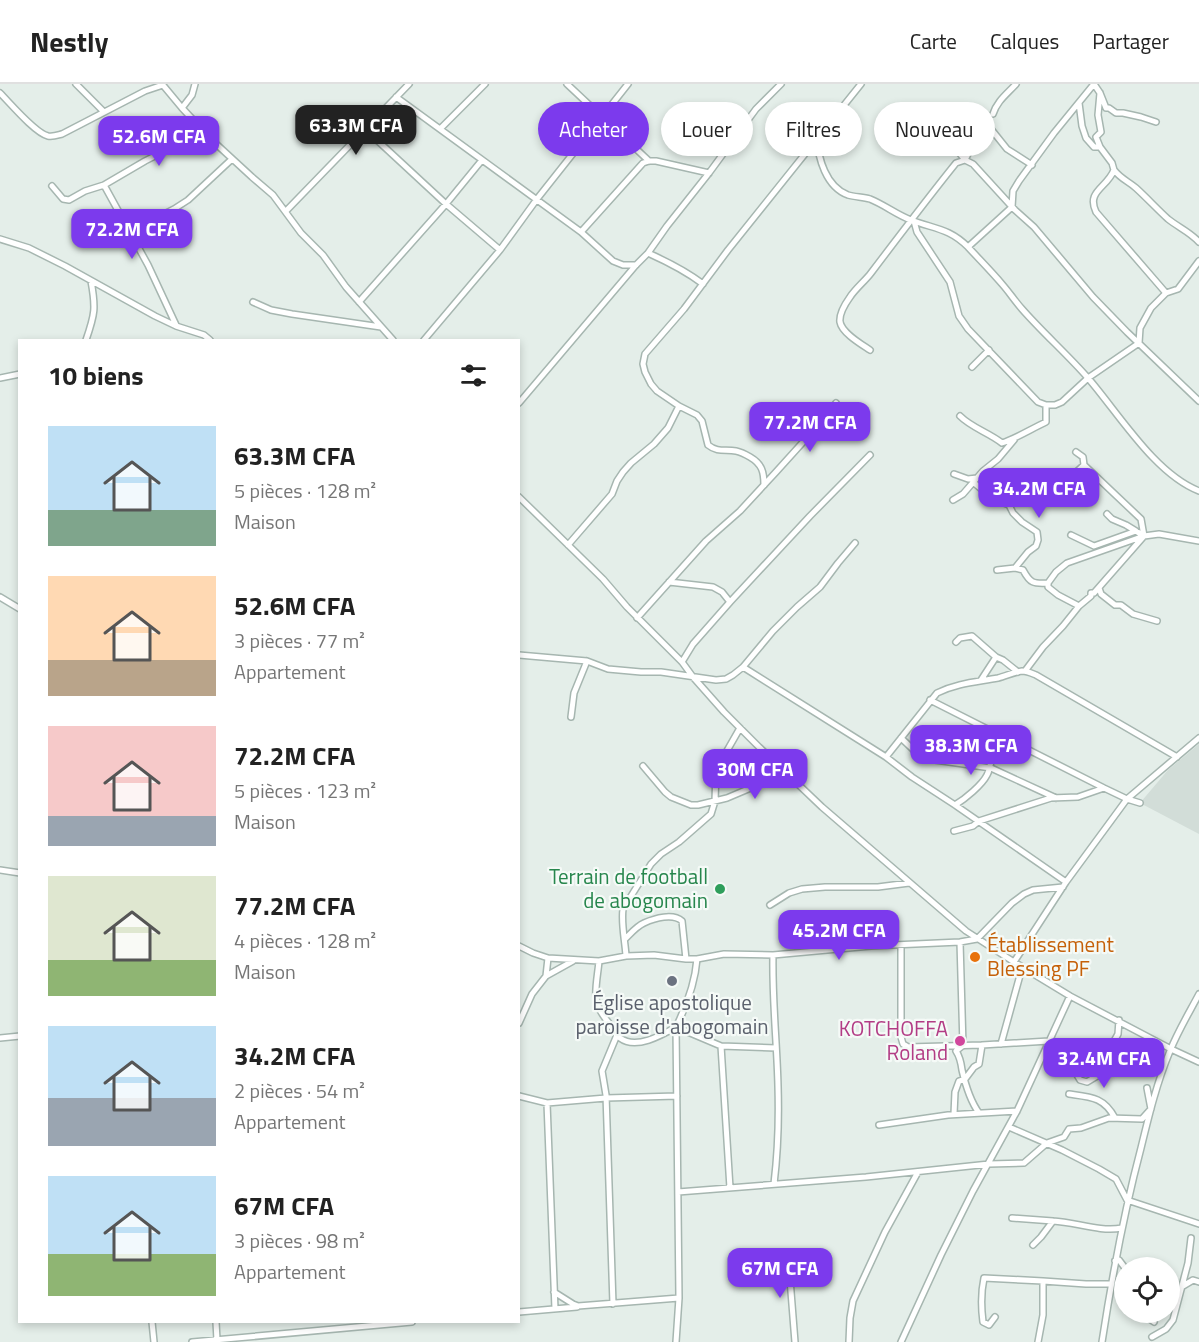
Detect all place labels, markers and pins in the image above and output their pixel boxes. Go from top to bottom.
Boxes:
pin: 63.3M CFA [287,105,425,156]
pin: 52.6M CFA [90,116,228,167]
pin: 72.2M CFA [63,209,201,260]
pin: 77.2M CFA [741,402,879,453]
pin: 34.2M CFA [970,468,1108,519]
pin: 38.3M CFA [902,725,1040,776]
pin: 30M CFA [700,749,810,800]
place label: Terrain de football de abogomain [549,860,708,916]
marker: Terrain de football de abogomain [713,882,727,896]
pin: 45.2M CFA [770,910,908,961]
place label: Établissement Blessing PF [987,928,1114,984]
marker: Établissement Blessing PF [968,950,982,964]
marker: Église apostolique paroisse d'abogomain [665,974,679,988]
place label: Église apostolique paroisse d'abogomain [575,986,769,1042]
place label: KOTCHOFFA Roland [839,1012,948,1068]
marker: KOTCHOFFA Roland [953,1034,967,1048]
pin: 32.4M CFA [1035,1038,1173,1089]
pin: 67M CFA [725,1248,835,1299]

